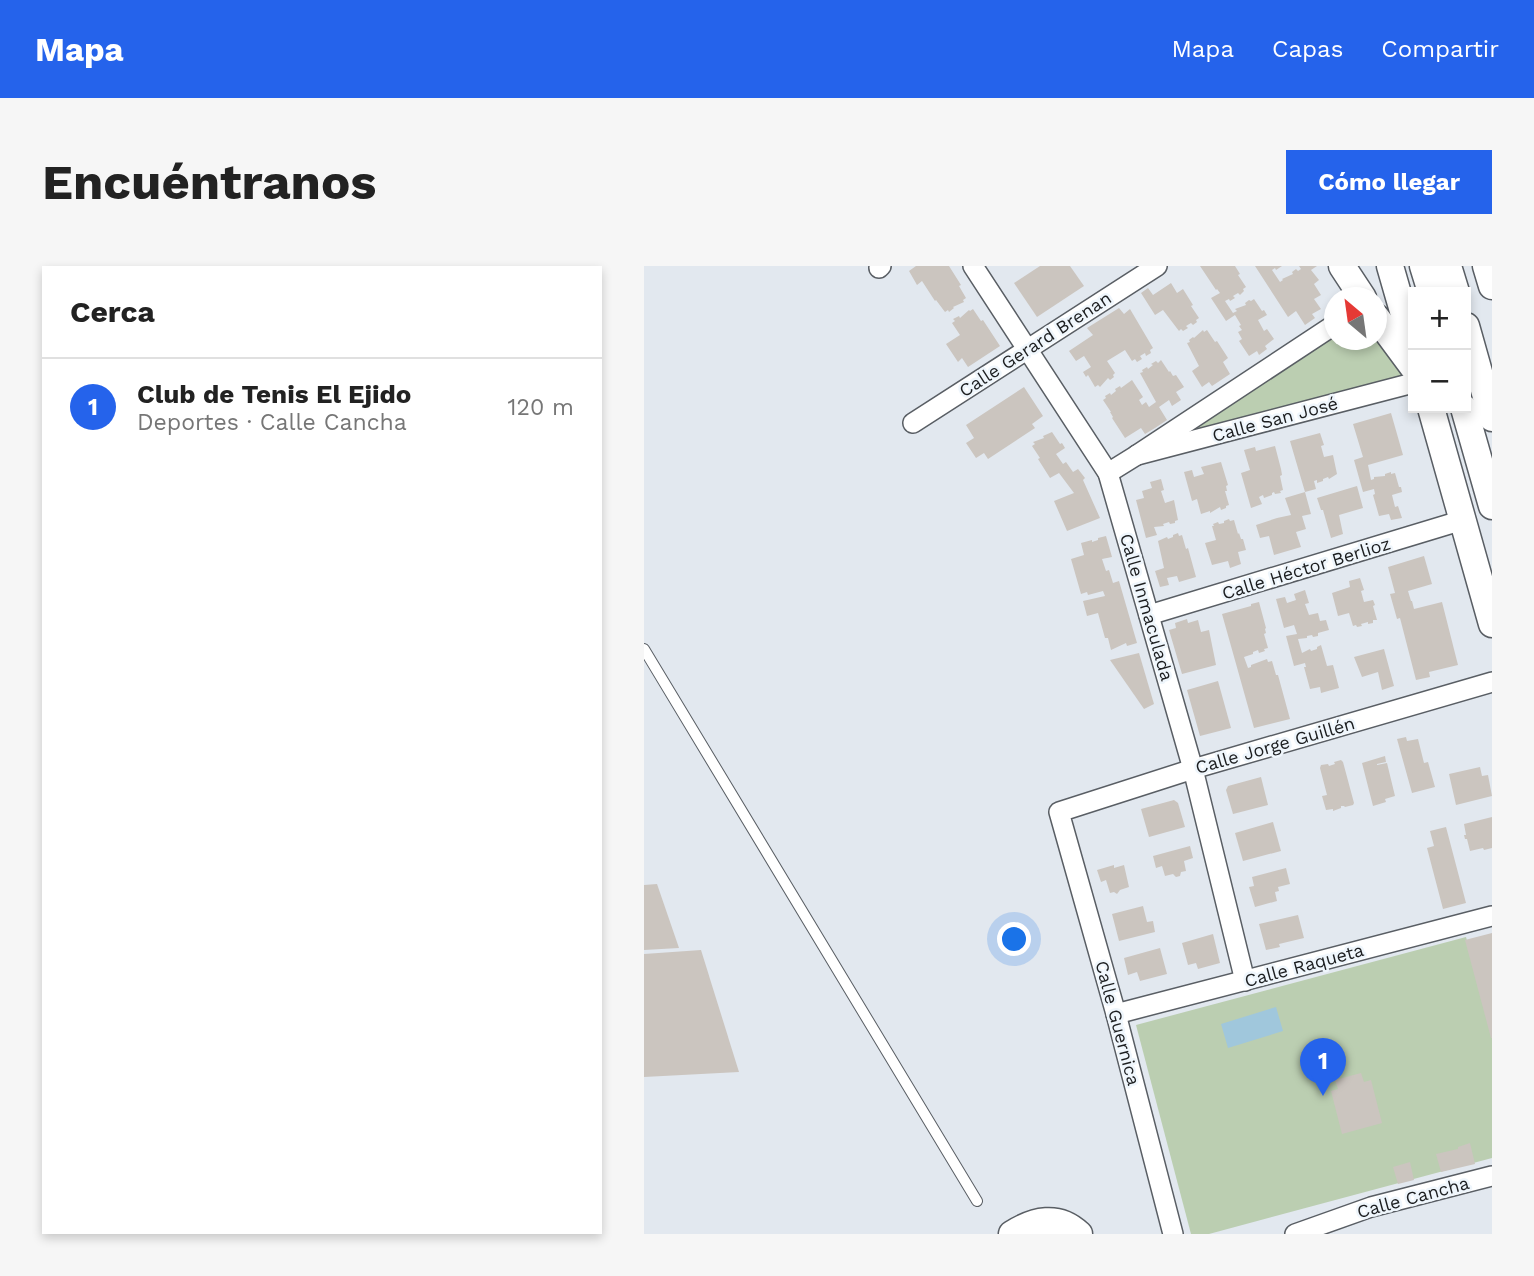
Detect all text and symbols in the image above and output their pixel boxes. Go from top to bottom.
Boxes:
text: Mapa [35,30,124,69]
text: Mapa [1171,35,1234,63]
text: Capas [1272,35,1343,63]
text: Compartir [1381,35,1499,63]
button: Cómo llegar [1286,150,1492,214]
text: Encuéntranos [42,153,376,211]
street label: Calle Gerard Brenan [955,287,1115,401]
north arrow [1324,287,1387,350]
map controls [1408,287,1471,413]
button: + [1408,287,1471,350]
text: Cerca [70,294,155,329]
button: − [1408,350,1471,413]
text: Club de Tenis El Ejido [137,379,411,409]
street label: Calle San José [1210,392,1340,446]
text: 1 [88,394,98,421]
text: 120 m [508,394,574,421]
text: Deportes · Calle Cancha [137,409,407,436]
street label: Calle Inmaculada [1116,531,1178,683]
street label: Calle Héctor Berlioz [1219,532,1393,604]
street label: Calle Jorge Guillén [1193,712,1357,778]
your location [997,922,1031,956]
street label: Calle Raqueta [1242,939,1366,991]
street label: Calle Guernica [1091,958,1145,1088]
pin: 1 [1300,1038,1346,1096]
street label: Calle Cancha [1355,1172,1471,1222]

